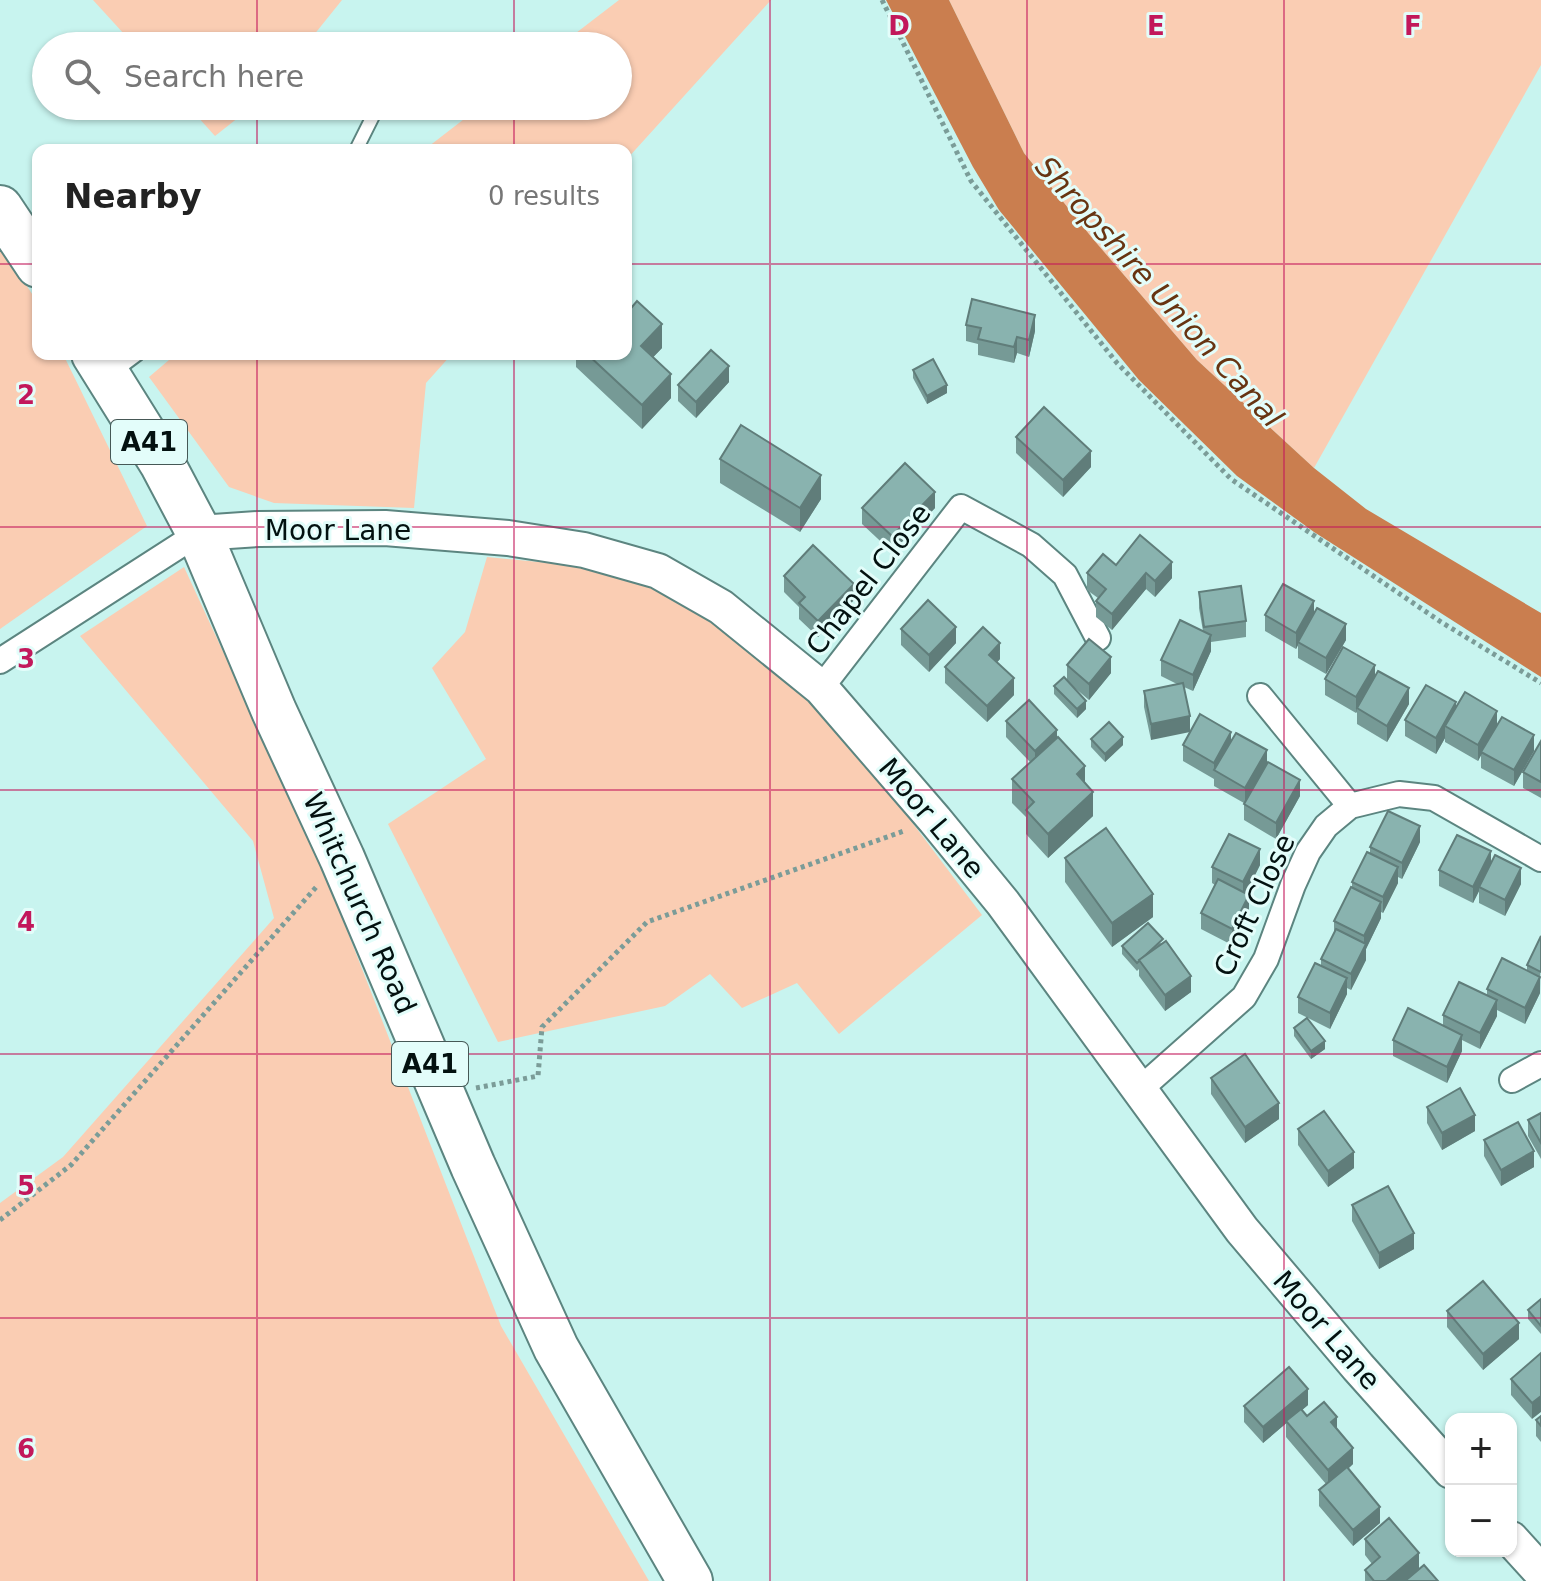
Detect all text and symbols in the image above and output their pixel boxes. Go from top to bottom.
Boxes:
text: D [888,11,910,41]
text: E [1147,11,1165,41]
text: F [1404,11,1422,41]
search box [32,32,632,120]
icon: search [60,54,104,98]
text: Search here [124,59,304,94]
water label: Shropshire Union Canal [1028,149,1291,435]
text: Nearby [64,176,202,216]
text: 0 results [488,181,600,211]
text: 2 [17,380,35,410]
road number: A41 [111,420,187,464]
street label: Chapel Close [799,497,938,661]
street label: Moor Lane [265,514,411,547]
text: 3 [17,644,35,674]
street label: Moor Lane [872,752,991,885]
street label: Whitchurch Road [296,788,423,1019]
street label: Croft Close [1207,829,1302,982]
text: 4 [17,907,35,937]
road number: A41 [392,1042,468,1086]
text: 5 [17,1171,35,1201]
street label: Moor Lane [1266,1264,1387,1396]
map controls [1445,1413,1517,1557]
button: + [1445,1413,1517,1485]
text: 6 [17,1434,35,1464]
button: − [1445,1485,1517,1557]

